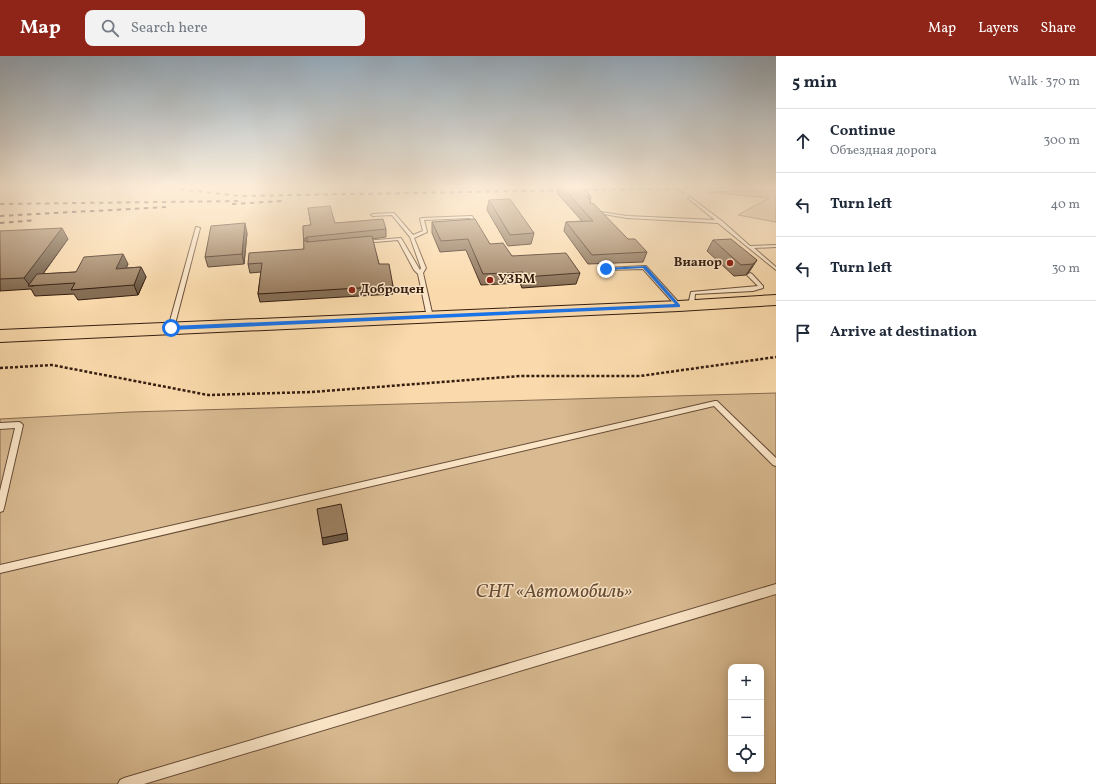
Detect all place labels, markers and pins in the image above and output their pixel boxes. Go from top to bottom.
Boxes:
place label: Вианор [674,254,722,272]
marker: Вианор [725,258,735,268]
place label: УЗБМ [498,271,536,289]
marker: УЗБМ [485,275,495,285]
place label: Доброцен [360,281,425,299]
marker: Доброцен [347,285,357,295]

